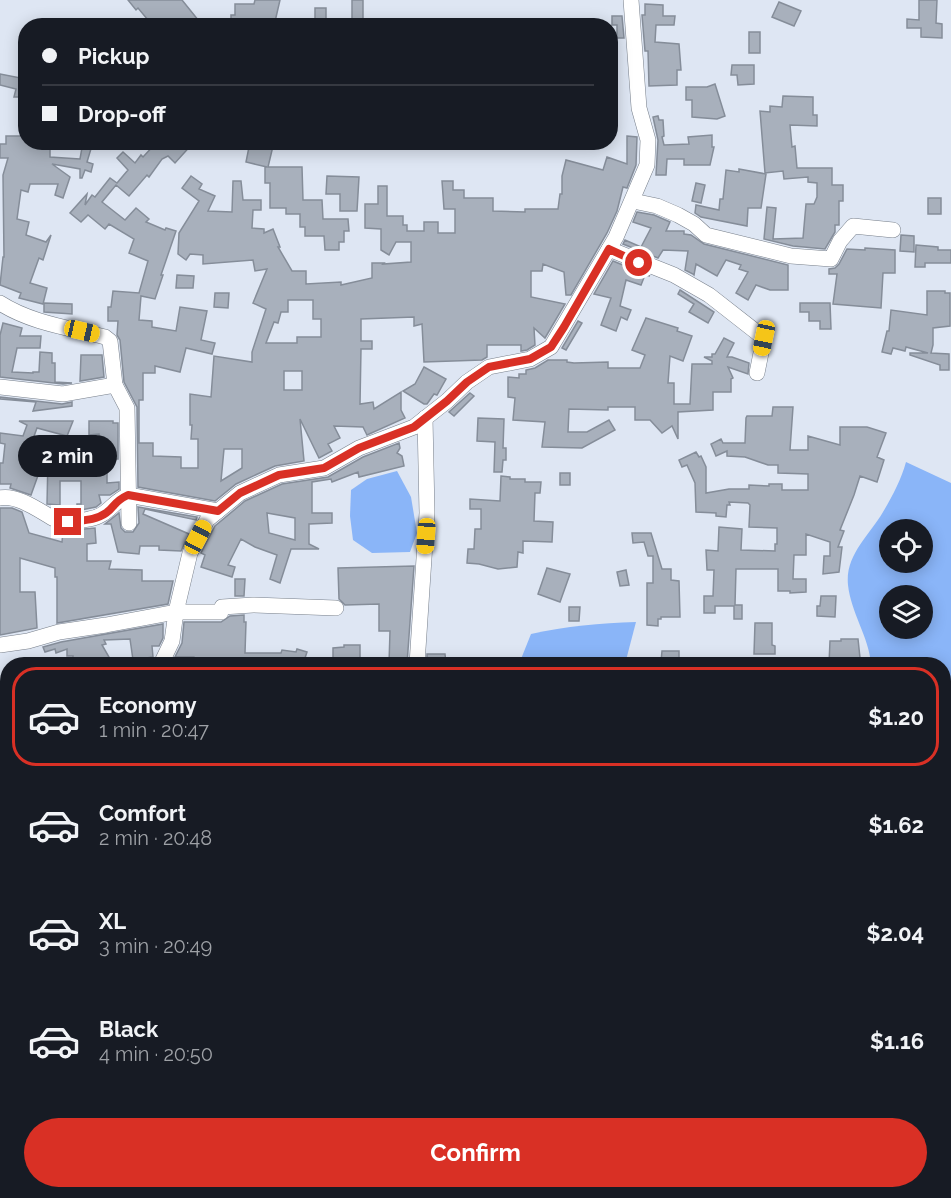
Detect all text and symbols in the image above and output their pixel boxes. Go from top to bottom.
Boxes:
text: Pickup [78,43,150,69]
text: Drop-off [78,101,166,127]
route start [625,249,652,276]
car [62,318,102,344]
car [751,319,777,357]
callout: 2 min [19,435,118,477]
text: 2 min [42,444,93,468]
route end [54,508,81,535]
car [182,517,214,557]
car [416,517,436,555]
map controls [879,519,933,639]
button: locate [879,519,933,573]
button: layers [879,585,933,639]
icon: car [27,690,81,744]
text: Economy [99,692,197,718]
text: $1.20 [868,704,924,730]
text: 1 min · 20:47 [99,718,209,742]
icon: car [27,798,81,852]
text: Comfort [99,800,186,826]
text: $1.62 [868,812,924,838]
text: 2 min · 20:48 [99,826,212,850]
icon: car [27,906,81,960]
text: XL [99,908,126,934]
text: $2.04 [867,920,924,946]
text: 3 min · 20:49 [99,934,212,958]
icon: car [27,1014,81,1068]
text: Black [99,1016,158,1042]
text: $1.16 [870,1028,924,1054]
text: 4 min · 20:50 [99,1042,213,1066]
button: Confirm [24,1118,927,1187]

